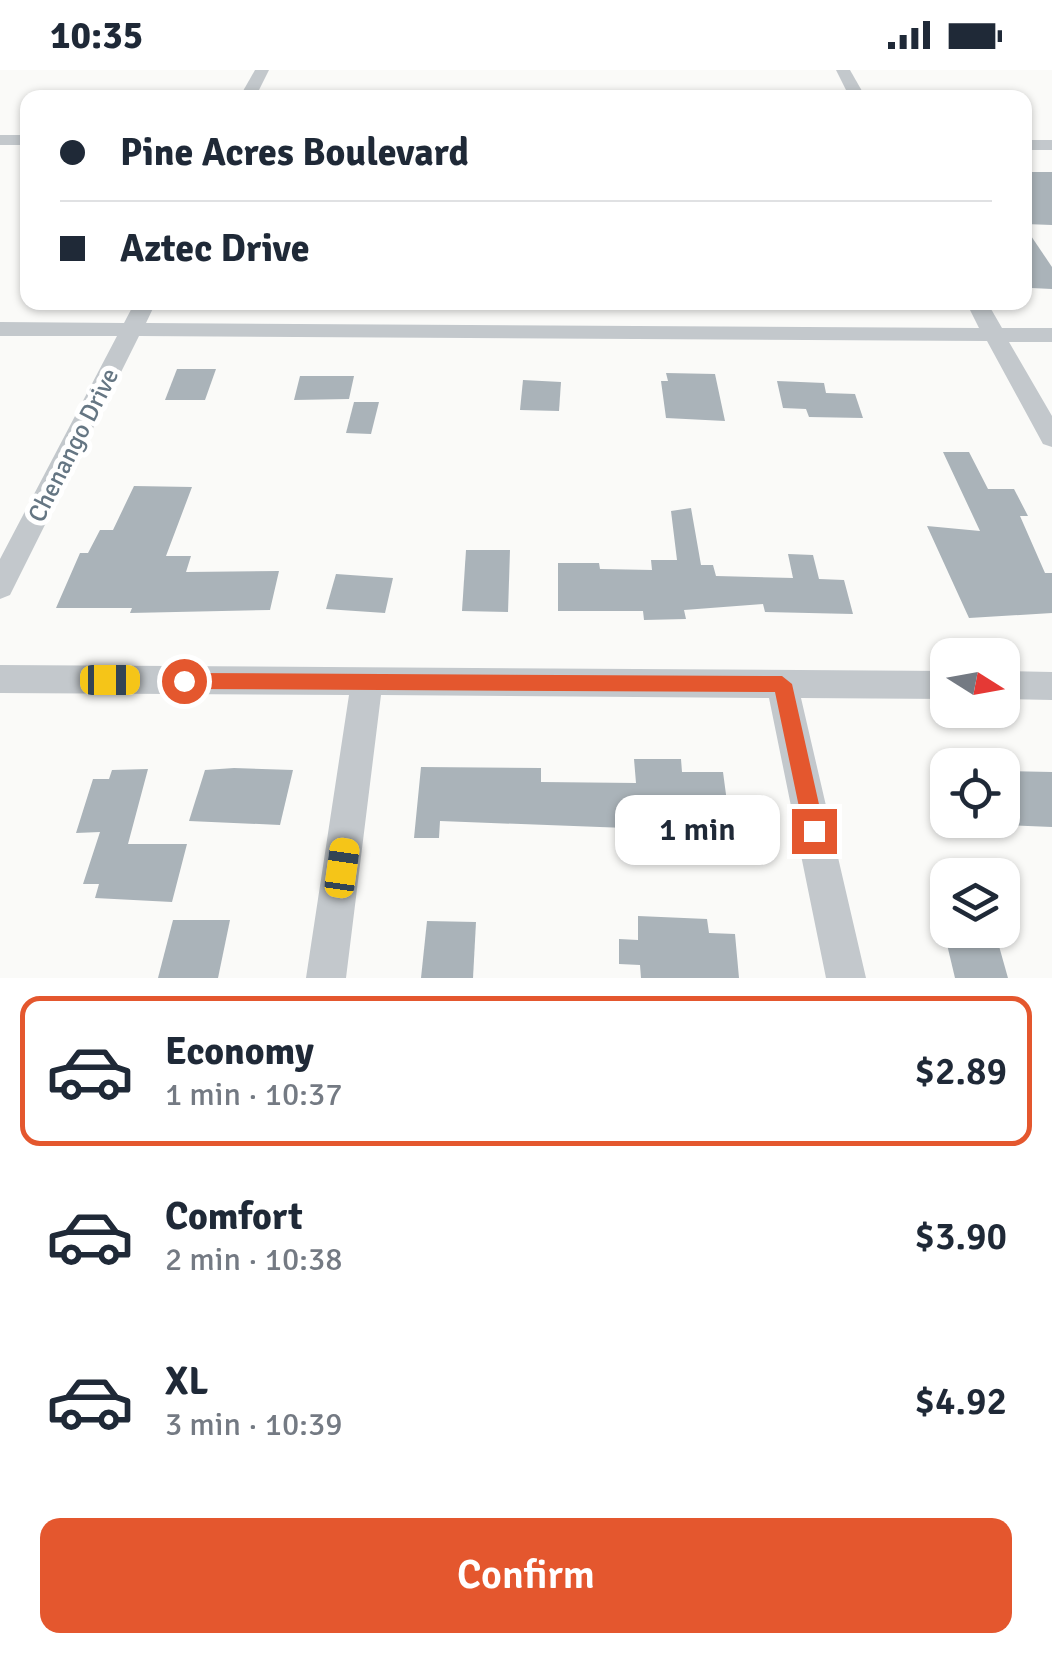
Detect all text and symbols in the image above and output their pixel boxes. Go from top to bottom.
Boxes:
text: 10:35 [50,12,143,59]
text: Pine Acres Boulevard [120,129,469,176]
text: Aztec Drive [120,225,310,272]
street label: Chenango Drive [21,363,125,527]
north arrow [930,638,1020,728]
map controls [930,638,1020,948]
route start [162,659,207,704]
car [80,665,140,695]
button: locate [930,748,1020,838]
callout: 1 min [614,796,779,866]
route end [792,809,837,854]
text: 1 min [659,810,736,849]
car [323,836,361,900]
button: layers [930,858,1020,948]
icon: car [45,1026,135,1116]
text: Economy [165,1028,314,1075]
text: $2.89 [914,1048,1007,1095]
text: 1 min · 10:37 [165,1075,343,1114]
icon: car [45,1191,135,1281]
text: Comfort [165,1193,303,1240]
text: $3.90 [914,1213,1007,1260]
text: 2 min · 10:38 [165,1240,343,1279]
icon: car [45,1356,135,1446]
text: XL [165,1358,208,1405]
text: $4.92 [914,1378,1007,1425]
text: 3 min · 10:39 [165,1405,343,1444]
button: Confirm [40,1518,1012,1633]

